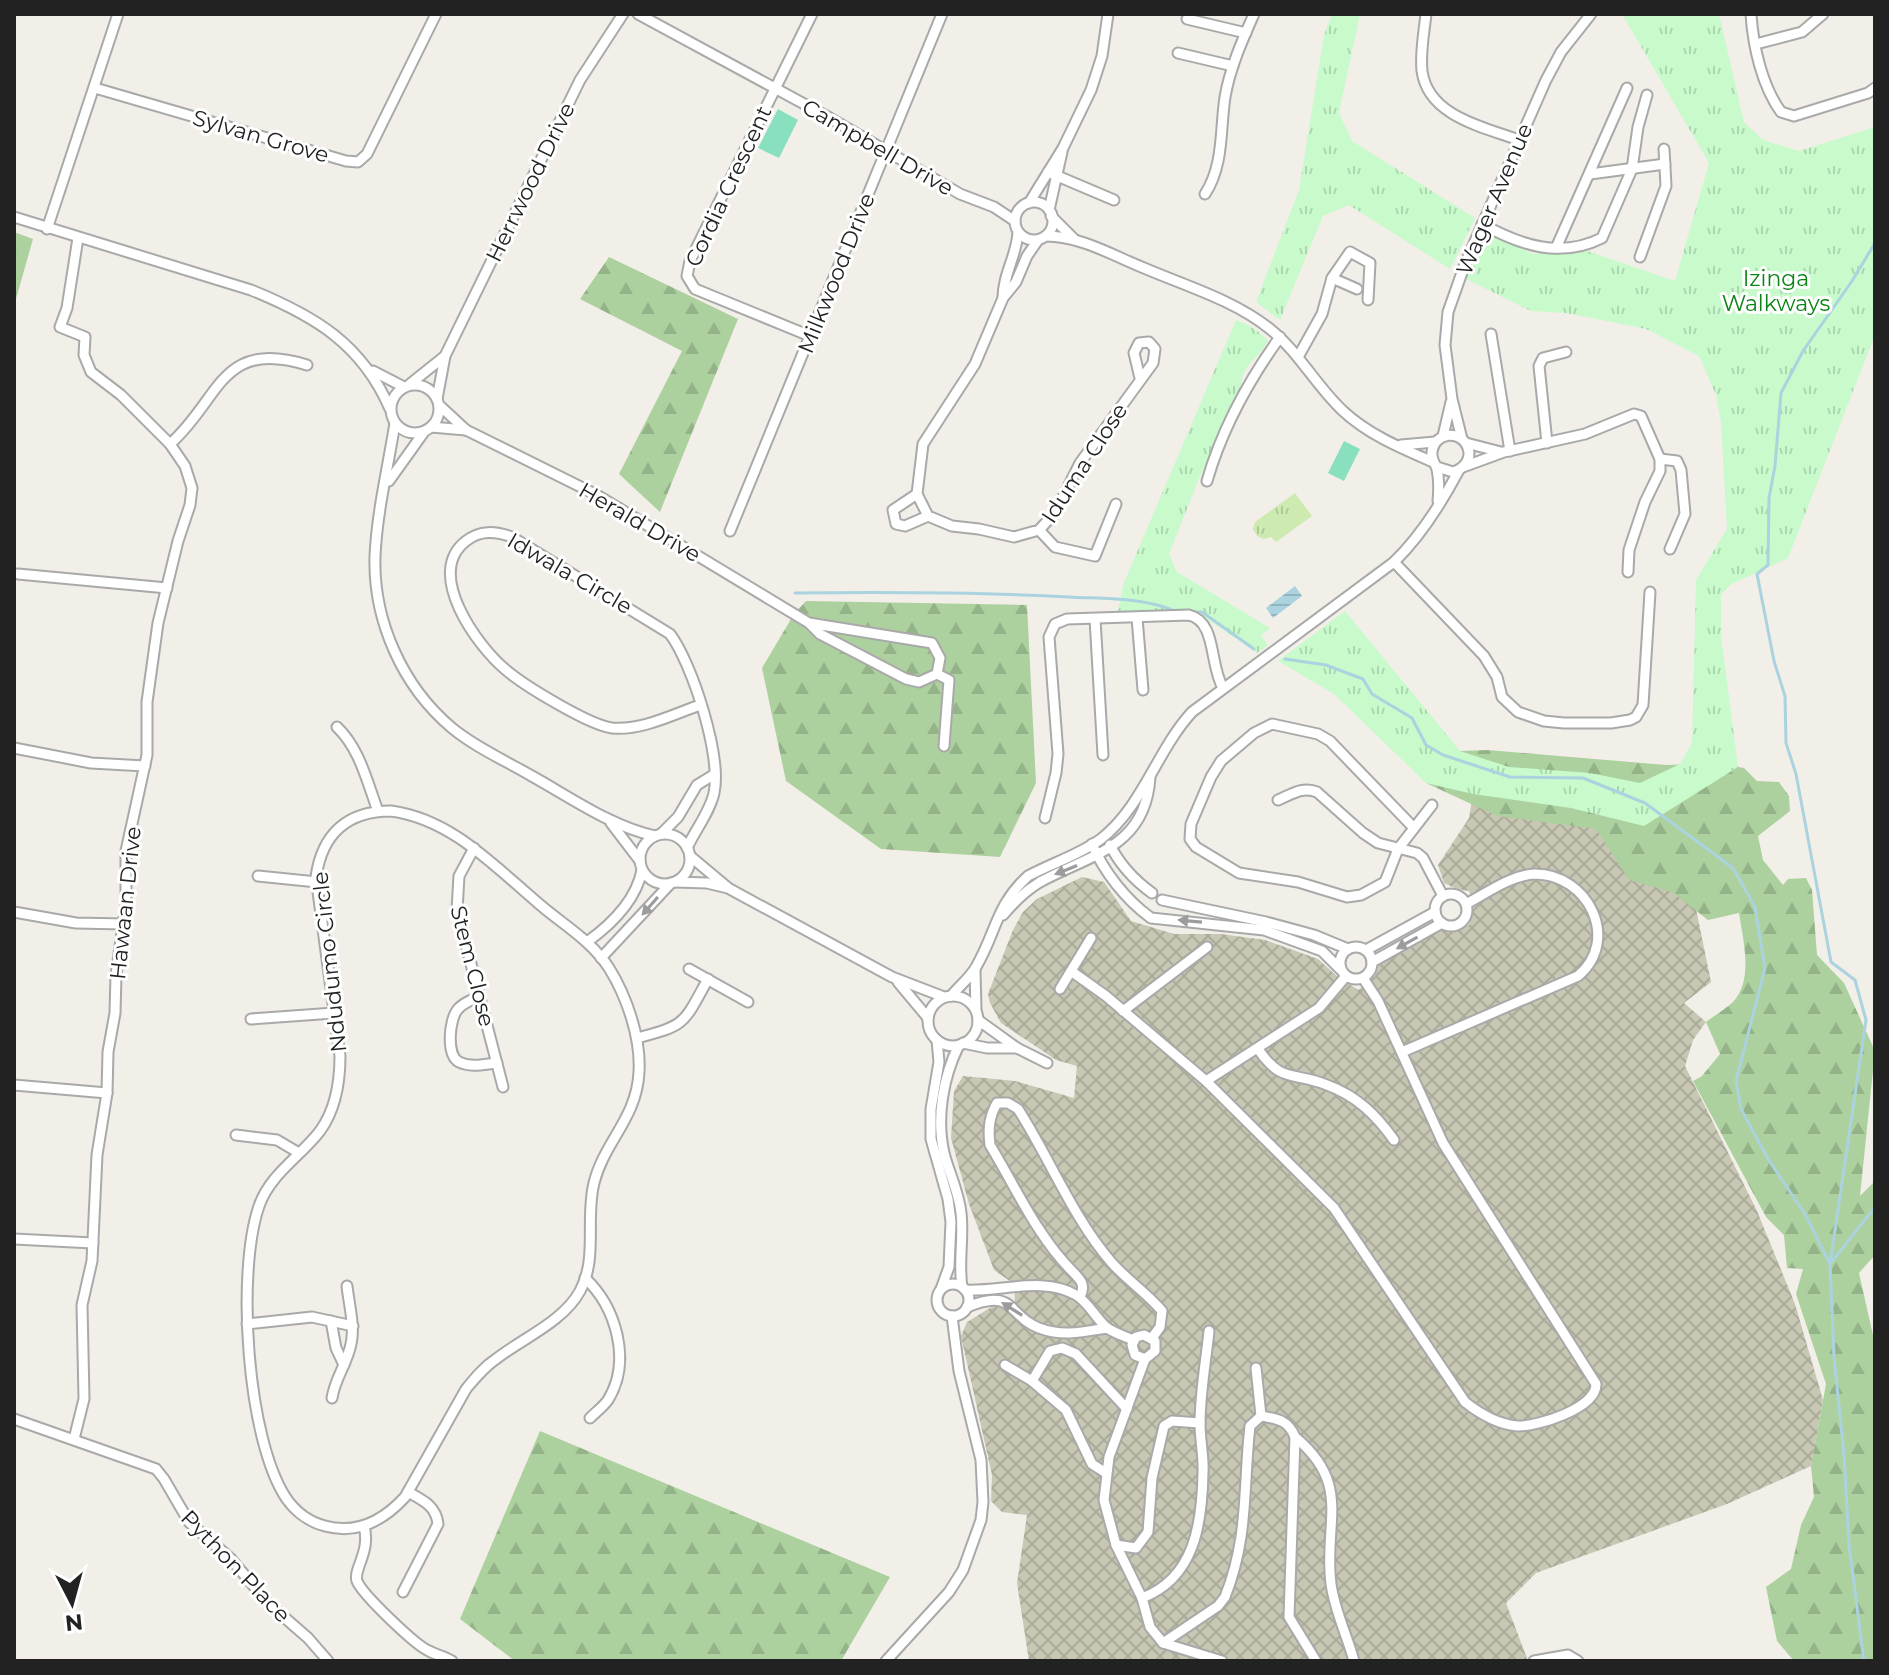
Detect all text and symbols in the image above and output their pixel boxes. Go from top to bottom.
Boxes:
street label: Campbell Drive [797,93,958,202]
street label: Herrwood Drive [480,98,581,266]
street label: Cordia Crescent [679,101,778,271]
street label: Sylvan Grove [190,104,332,169]
street label: Wager Avenue [1450,119,1539,279]
street label: Milkwood Drive [792,189,881,357]
park label: Izinga Walkways [1722,265,1831,317]
street label: Iduma Close [1036,398,1133,528]
street label: Herald Drive [574,477,706,568]
street label: Idwala Circle [503,527,637,620]
street label: Hawaan Drive [104,825,147,981]
one-way arrow [1054,864,1078,877]
street label: Ndudumo Circle [307,870,352,1054]
one-way arrow [642,895,659,915]
street label: Stem Close [444,903,501,1029]
one-way arrow [1177,914,1202,927]
one-way arrow [1396,936,1418,950]
one-way arrow [1001,1301,1022,1316]
street label: Python Place [175,1504,296,1628]
north arrow [32,1563,112,1643]
text: N [64,1608,84,1637]

